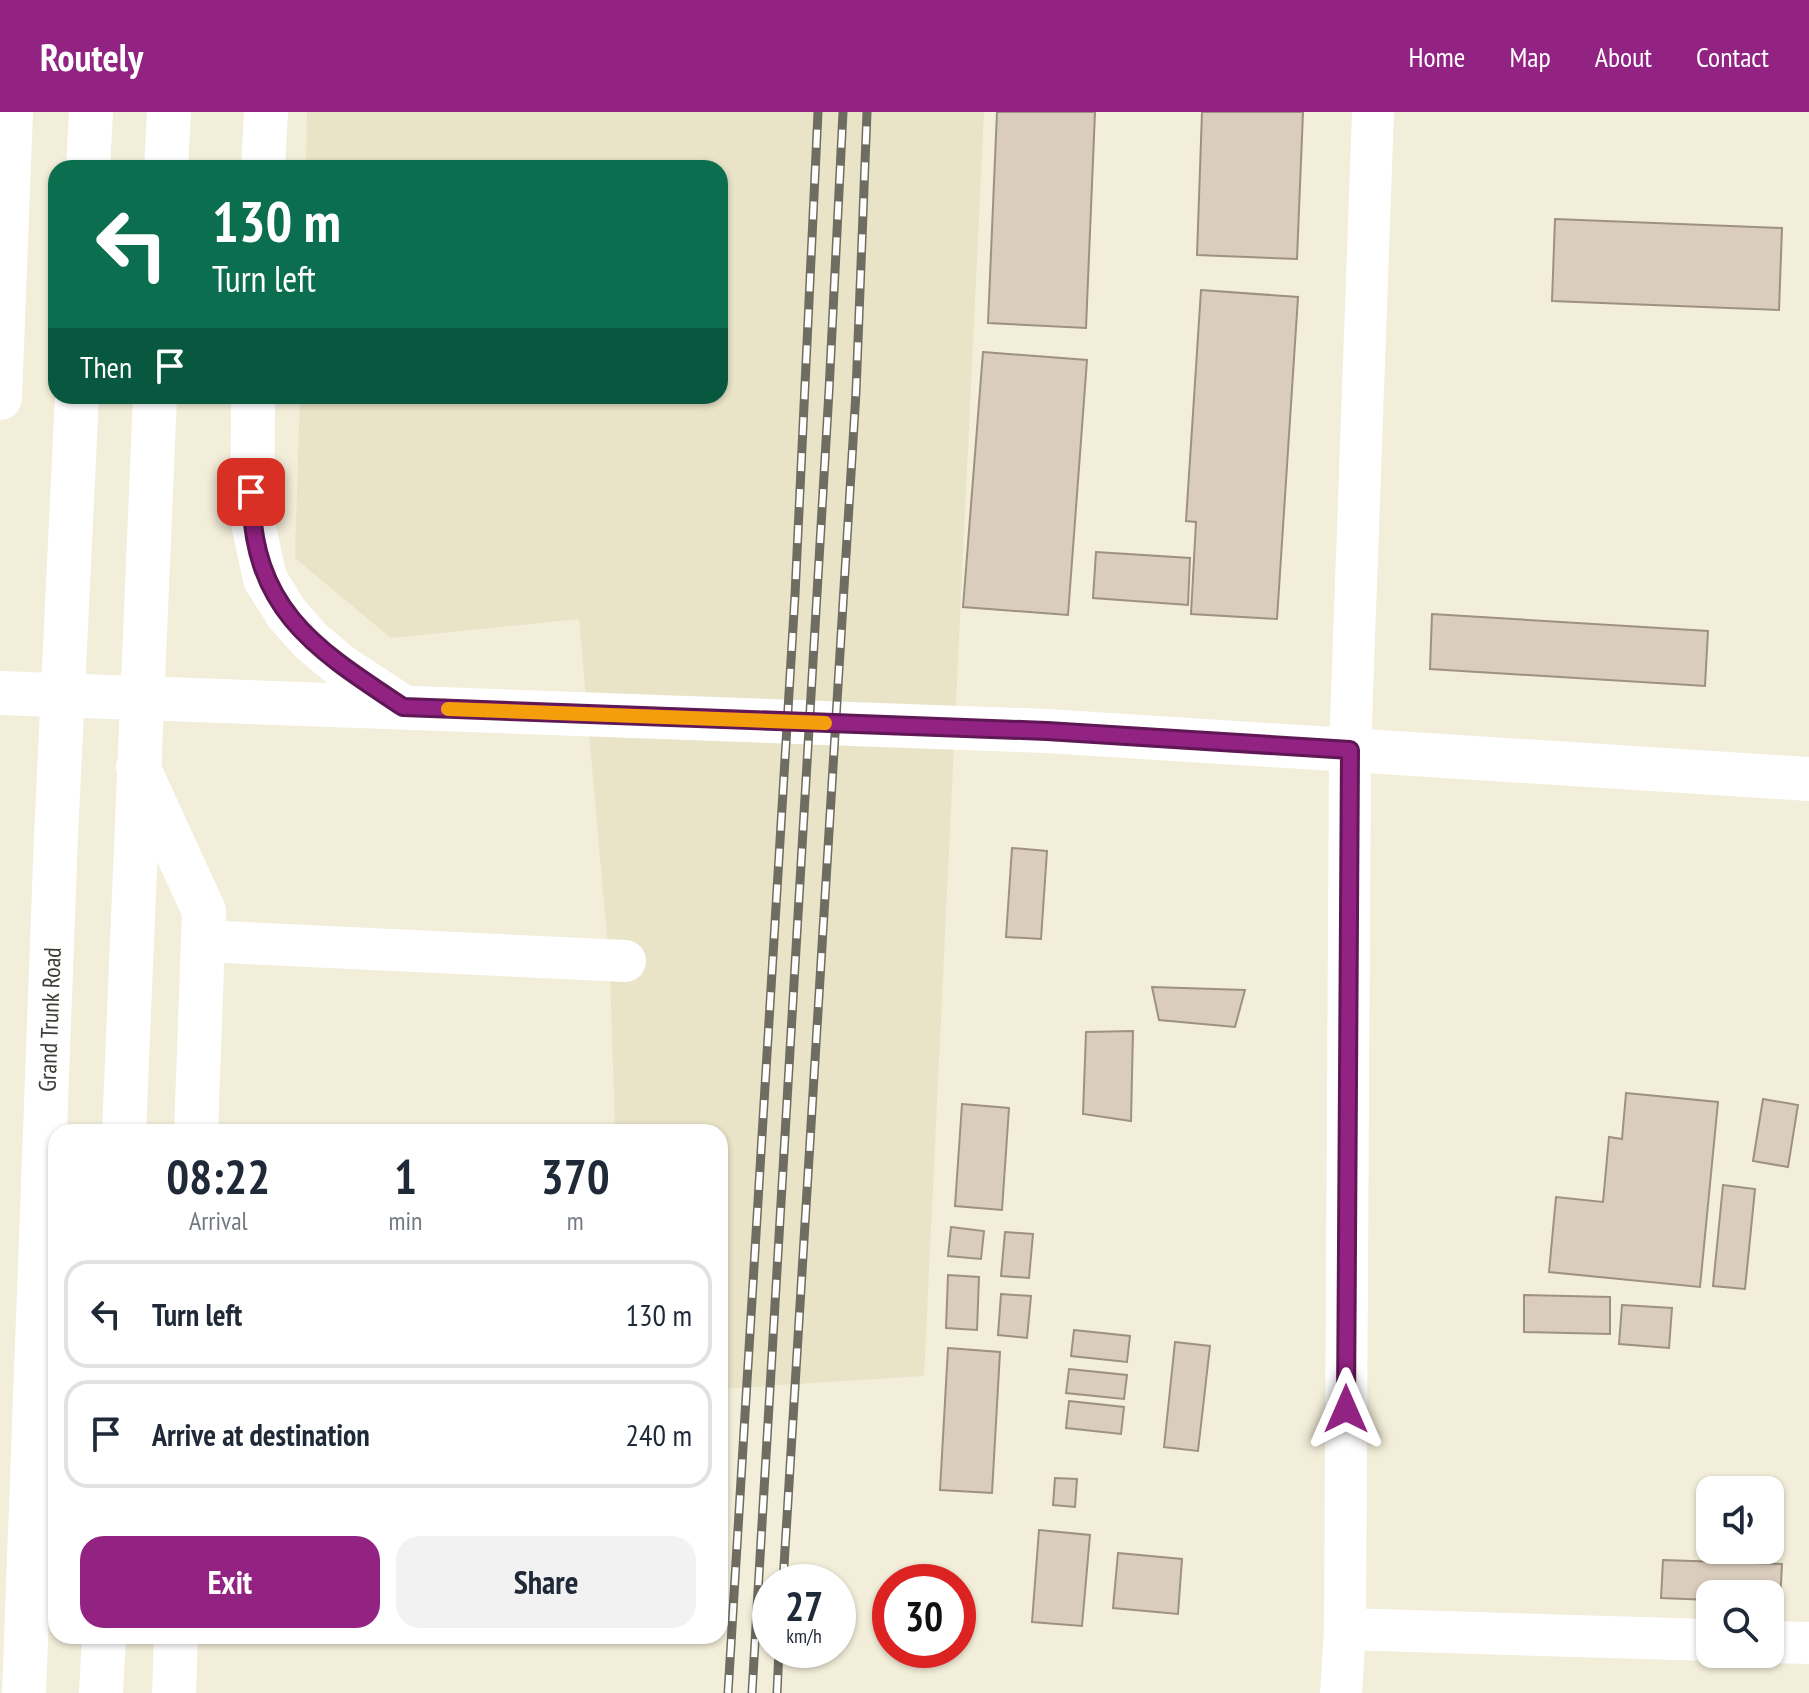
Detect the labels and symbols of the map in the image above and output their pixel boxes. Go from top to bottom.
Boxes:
pin [217,458,285,526]
street label: Grand Trunk Road [31,947,67,1092]
position arrow [1304,1367,1388,1451]
speed limit sign: 30 [872,1564,976,1668]

